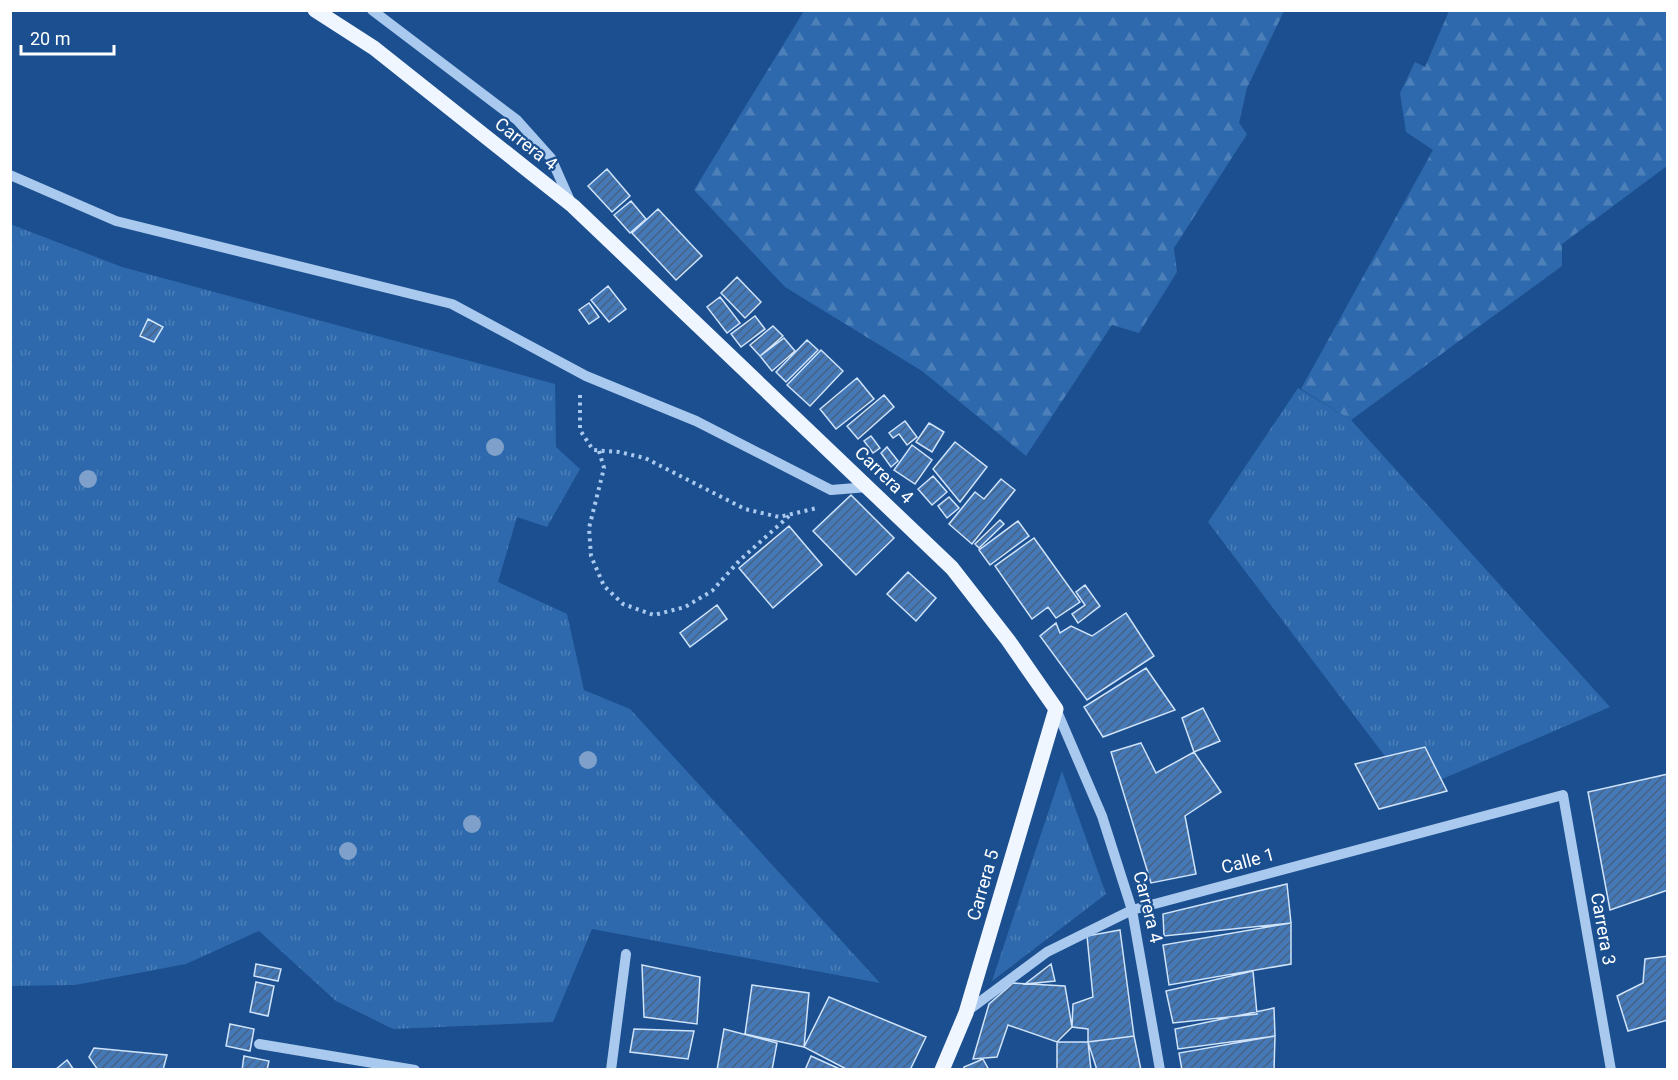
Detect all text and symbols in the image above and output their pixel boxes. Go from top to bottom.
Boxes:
scale bar [21,18,114,56]
text: 20 m [30,28,70,49]
street label: Carrera 4 [491,113,562,174]
street label: Carrera 4 [851,442,918,508]
street label: Calle 1 [1219,843,1277,878]
street label: Carrera 5 [962,847,1003,923]
street label: Carrera 4 [1129,869,1168,945]
street label: Carrera 3 [1587,891,1620,967]

